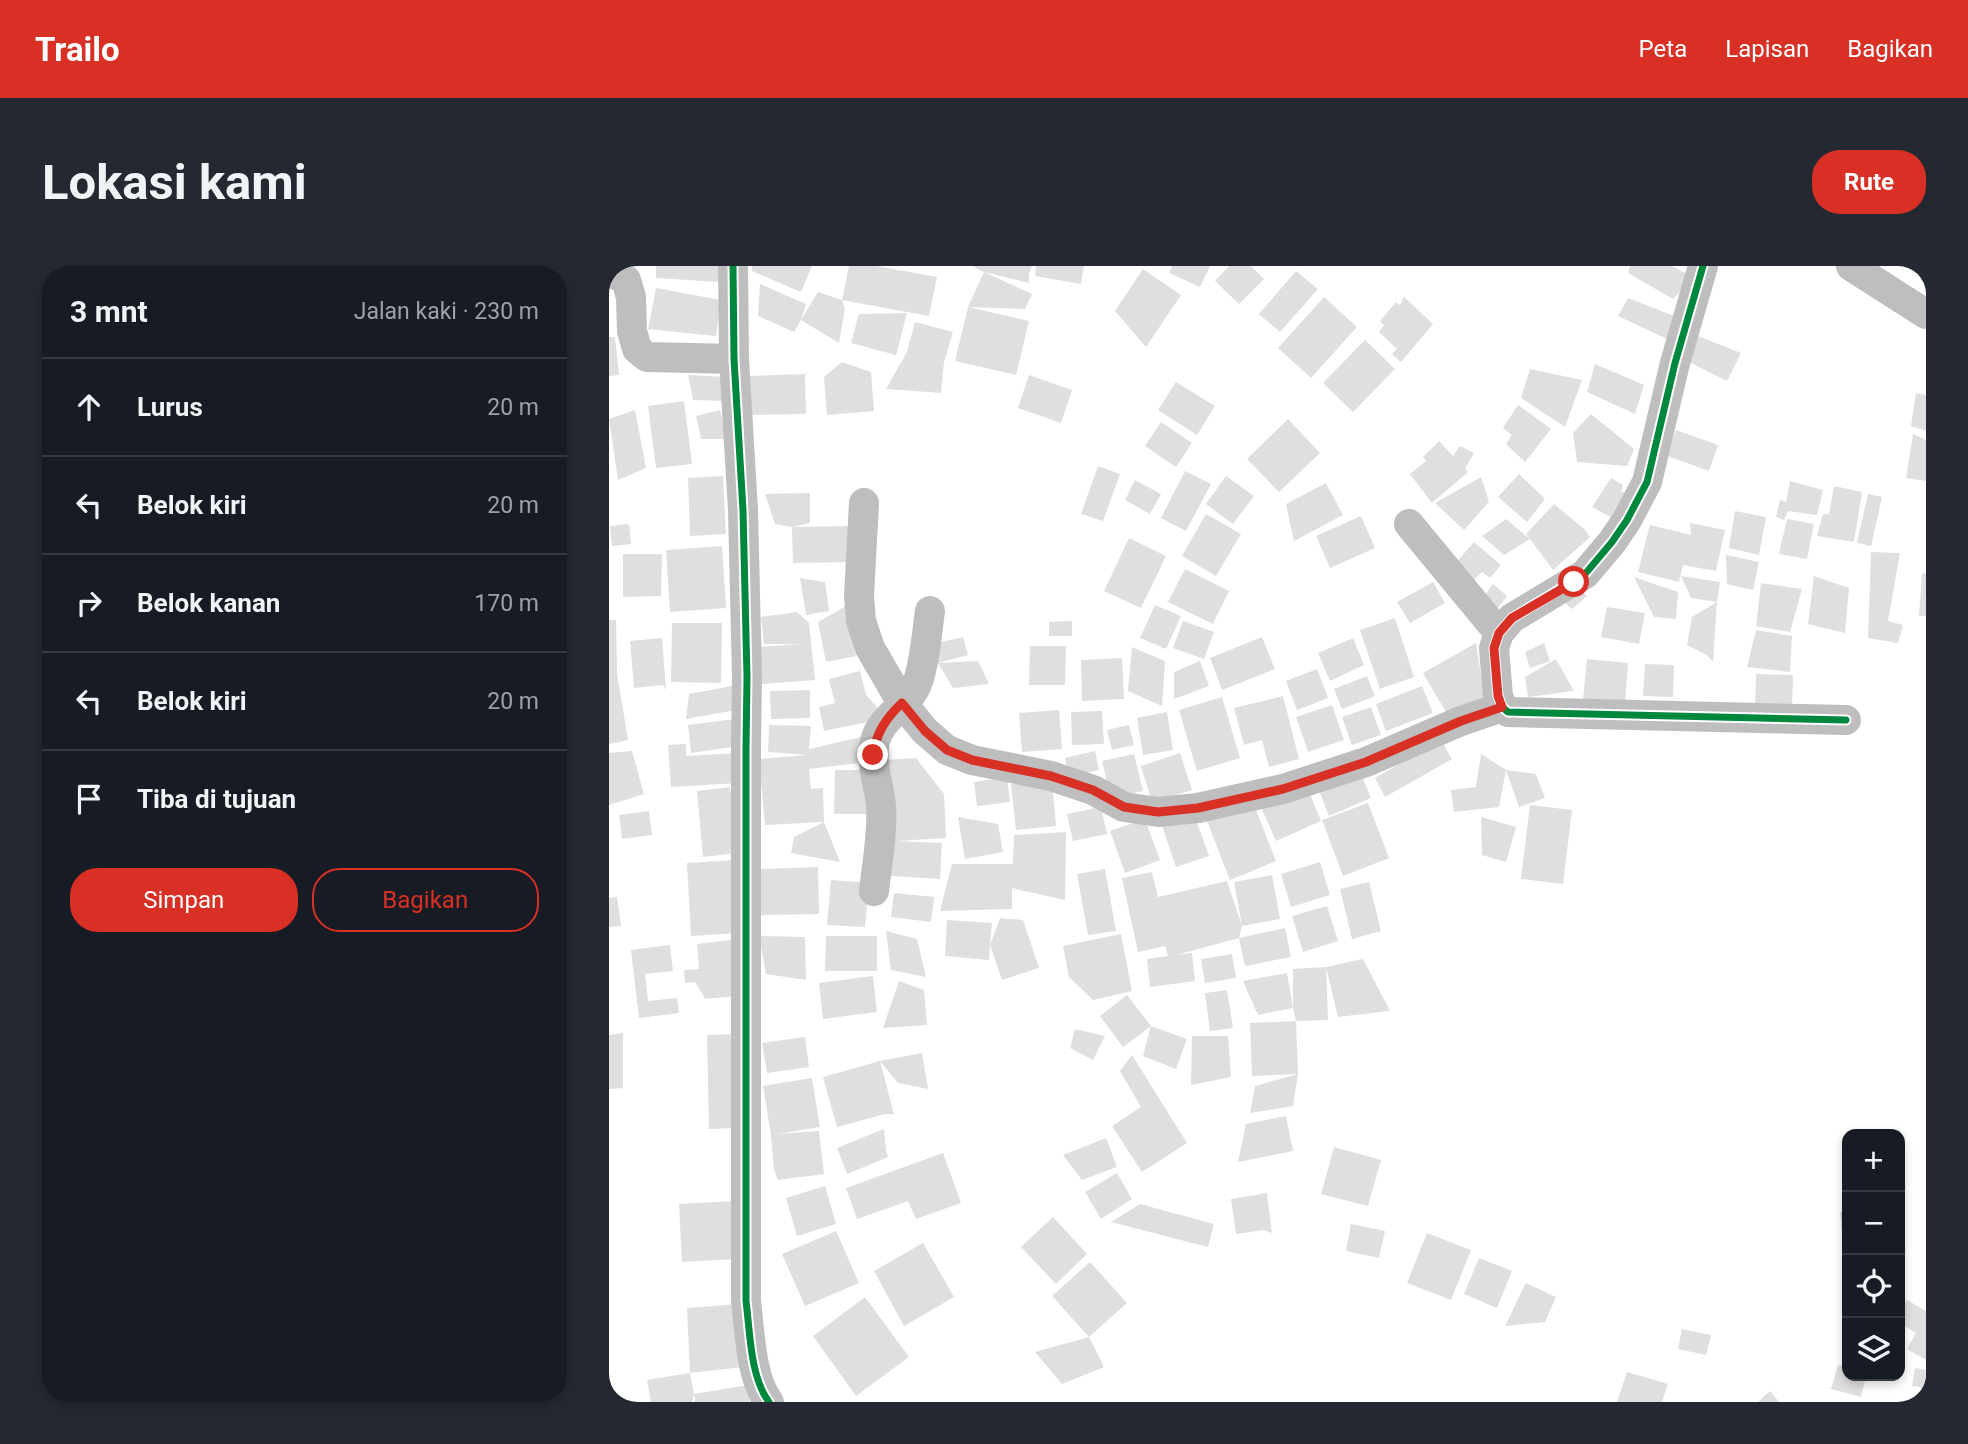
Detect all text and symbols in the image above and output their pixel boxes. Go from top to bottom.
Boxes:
text: Trailo [35,30,120,69]
text: Peta [1639,35,1687,63]
text: Lapisan [1725,35,1809,63]
text: Bagikan [1847,35,1933,63]
button: Rute [1812,150,1926,214]
text: Lokasi kami [42,154,307,211]
text: 3 mnt [70,294,148,329]
text: Jalan kaki · 230 m [354,298,539,325]
icon: ahead [70,388,108,426]
text: Lurus [137,392,203,422]
text: 20 m [487,394,539,421]
icon: left [70,486,108,524]
text: Belok kiri [137,490,247,520]
text: 20 m [487,492,539,519]
route start [1558,566,1589,597]
icon: right [70,584,108,622]
text: Belok kanan [137,588,280,618]
text: 170 m [474,590,539,617]
icon: left [70,682,108,720]
text: Belok kiri [137,686,247,716]
text: 20 m [487,688,539,715]
route end [857,739,888,770]
icon: arrive [70,780,108,818]
text: Tiba di tujuan [137,784,296,814]
button: Simpan [70,868,298,932]
button: Bagikan [312,868,539,932]
map controls [1842,1129,1905,1381]
button: + [1842,1129,1905,1192]
button: − [1842,1192,1905,1255]
button: locate [1842,1255,1905,1318]
button: layers [1842,1318,1905,1381]

